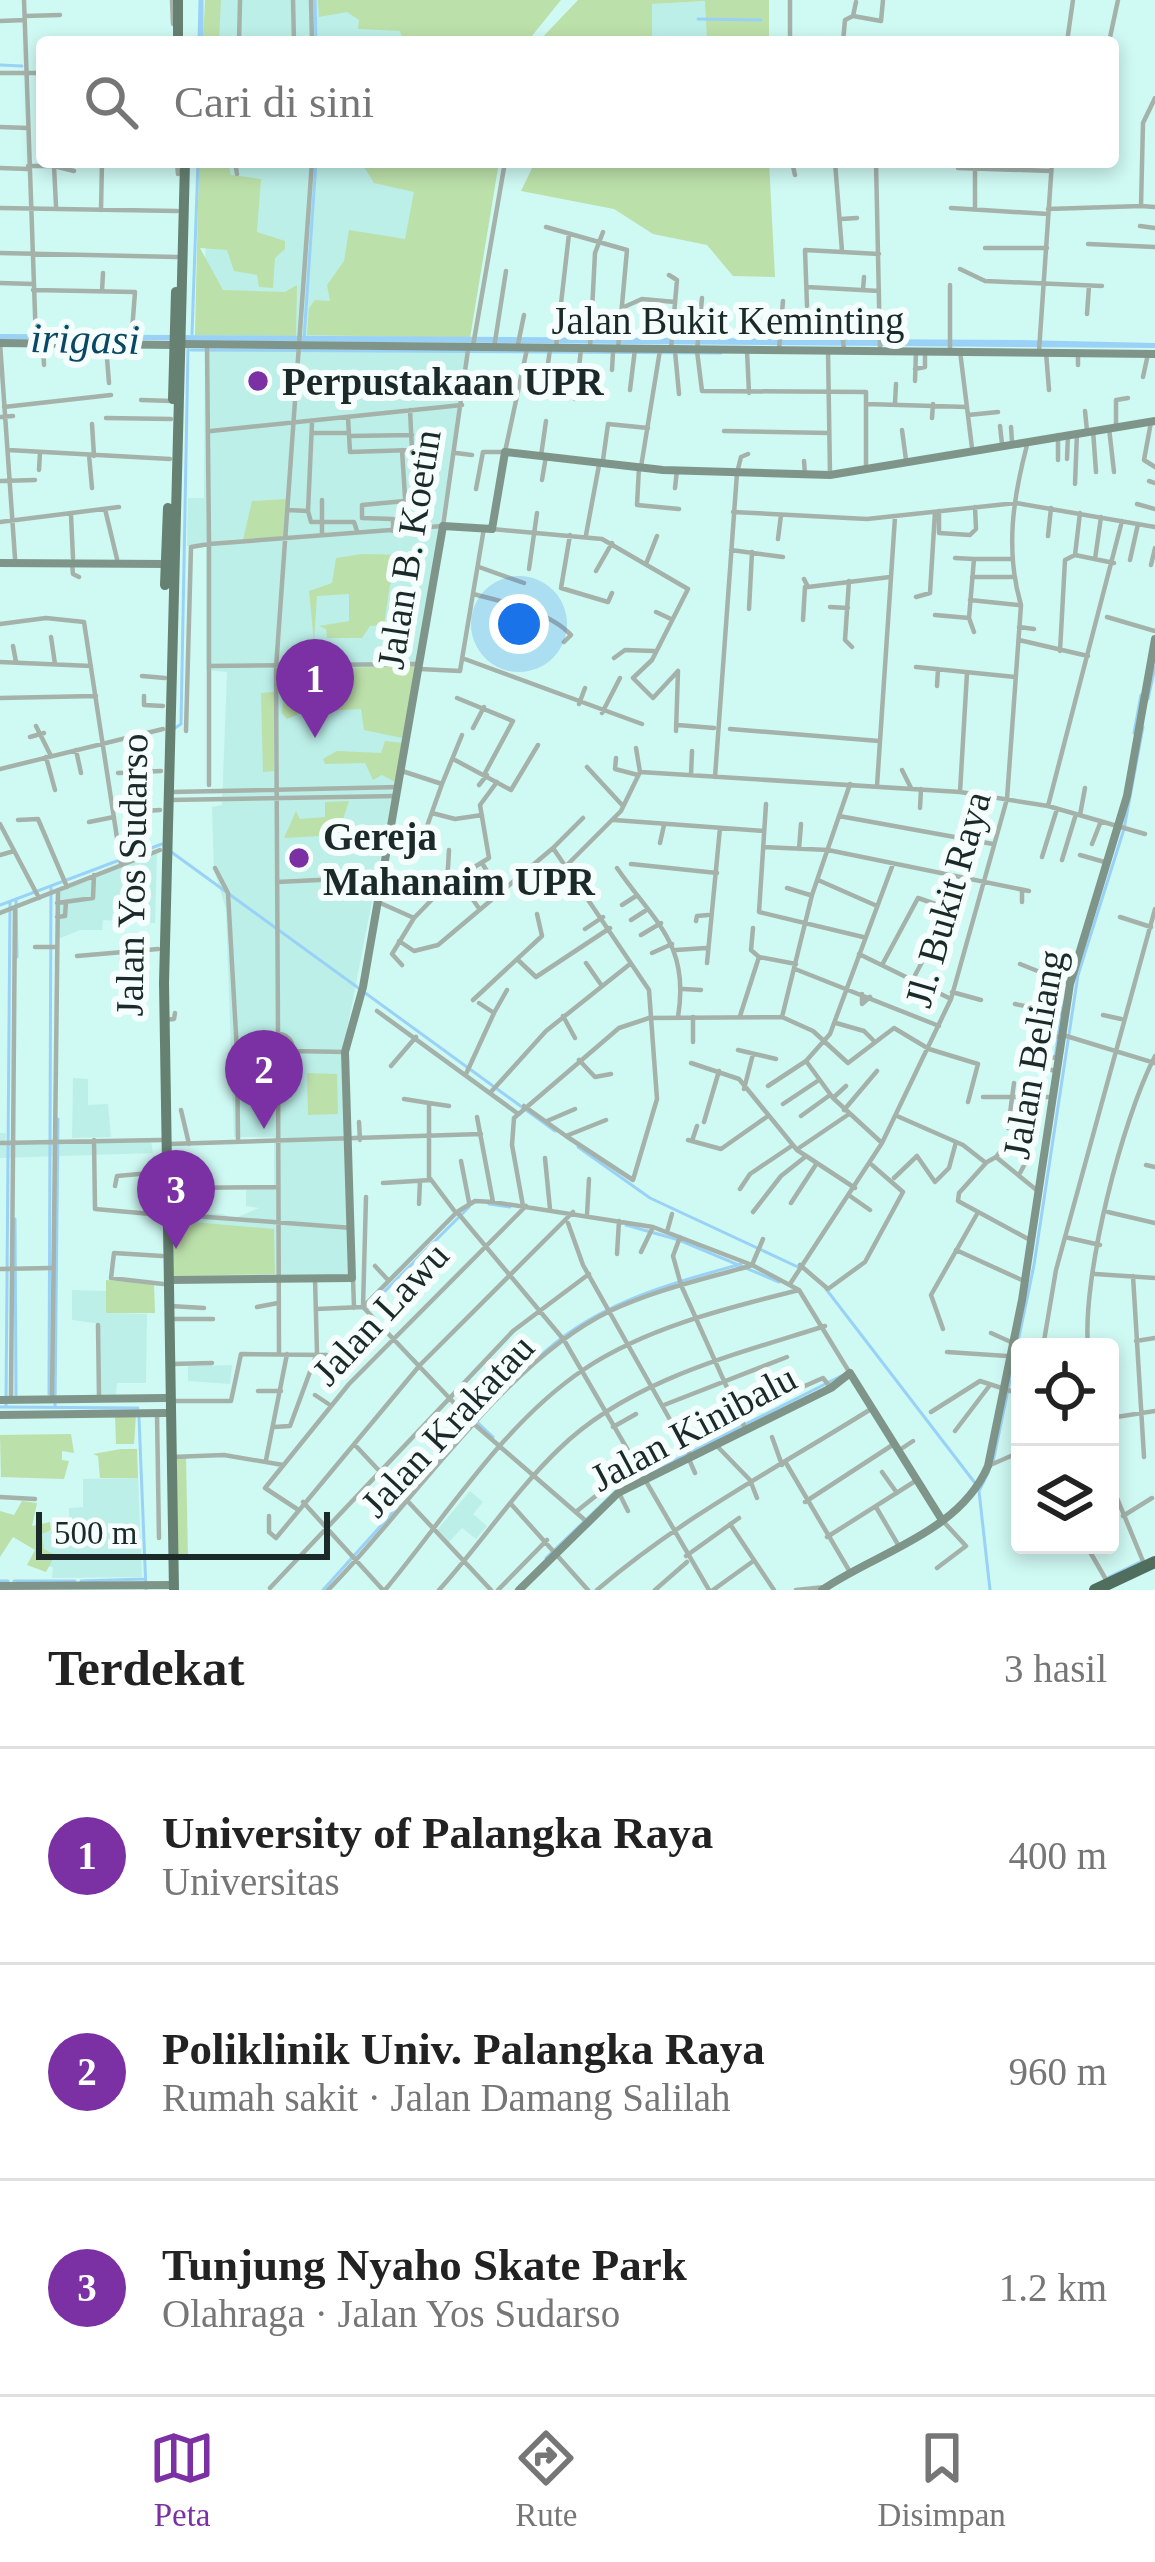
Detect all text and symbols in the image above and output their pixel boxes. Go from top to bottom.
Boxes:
search box [36,36,1119,168]
icon: search [78,69,144,135]
text: Cari di sini [174,77,374,127]
street label: Jalan Bukit Keminting [551,299,905,343]
water label: irigasi [30,315,140,363]
place label: Perpustakaan UPR [282,360,605,404]
marker: Perpustakaan UPR [245,368,271,394]
street label: Jalan B. Koetin [368,426,449,672]
your location [489,594,549,654]
pin: 1 [276,639,354,738]
street label: Jalan Yos Sudarso [108,733,155,1017]
street label: Jl. Bukit Raya [896,786,1000,1012]
place label: Gereja Mahanaim UPR [323,815,596,903]
marker: Gereja Mahanaim UPR [286,845,312,871]
street label: Jalan Beliang [994,946,1074,1162]
pin: 2 [225,1030,303,1129]
pin: 3 [137,1150,215,1249]
street label: Jalan Lawu [304,1233,457,1393]
street label: Jalan Krakatau [352,1326,542,1525]
map controls [1011,1338,1119,1554]
button: locate [1011,1338,1119,1446]
street label: Jalan Kinibalu [583,1355,803,1500]
button: layers [1011,1446,1119,1554]
scale bar [36,1506,330,1559]
text: 500 m [54,1515,137,1551]
text: Terdekat [48,1640,244,1696]
text: 3 hasil [1004,1647,1107,1690]
text: University of Palangka Raya [162,1808,713,1858]
text: 1 [77,1834,97,1877]
text: 400 m [1008,1834,1107,1877]
text: Universitas [162,1860,340,1903]
text: Poliklinik Univ. Palangka Raya [162,2024,765,2074]
text: 2 [77,2050,97,2093]
text: 960 m [1008,2050,1107,2093]
text: Rumah sakit · Jalan Damang Salilah [162,2076,731,2119]
text: Tunjung Nyaho Skate Park [162,2240,687,2290]
text: 3 [77,2266,97,2309]
text: 1.2 km [999,2266,1107,2309]
text: Olahraga · Jalan Yos Sudarso [162,2292,620,2335]
tab: Peta [149,2425,215,2534]
tab: Rute [513,2425,579,2534]
tab: Disimpan [878,2425,1006,2534]

